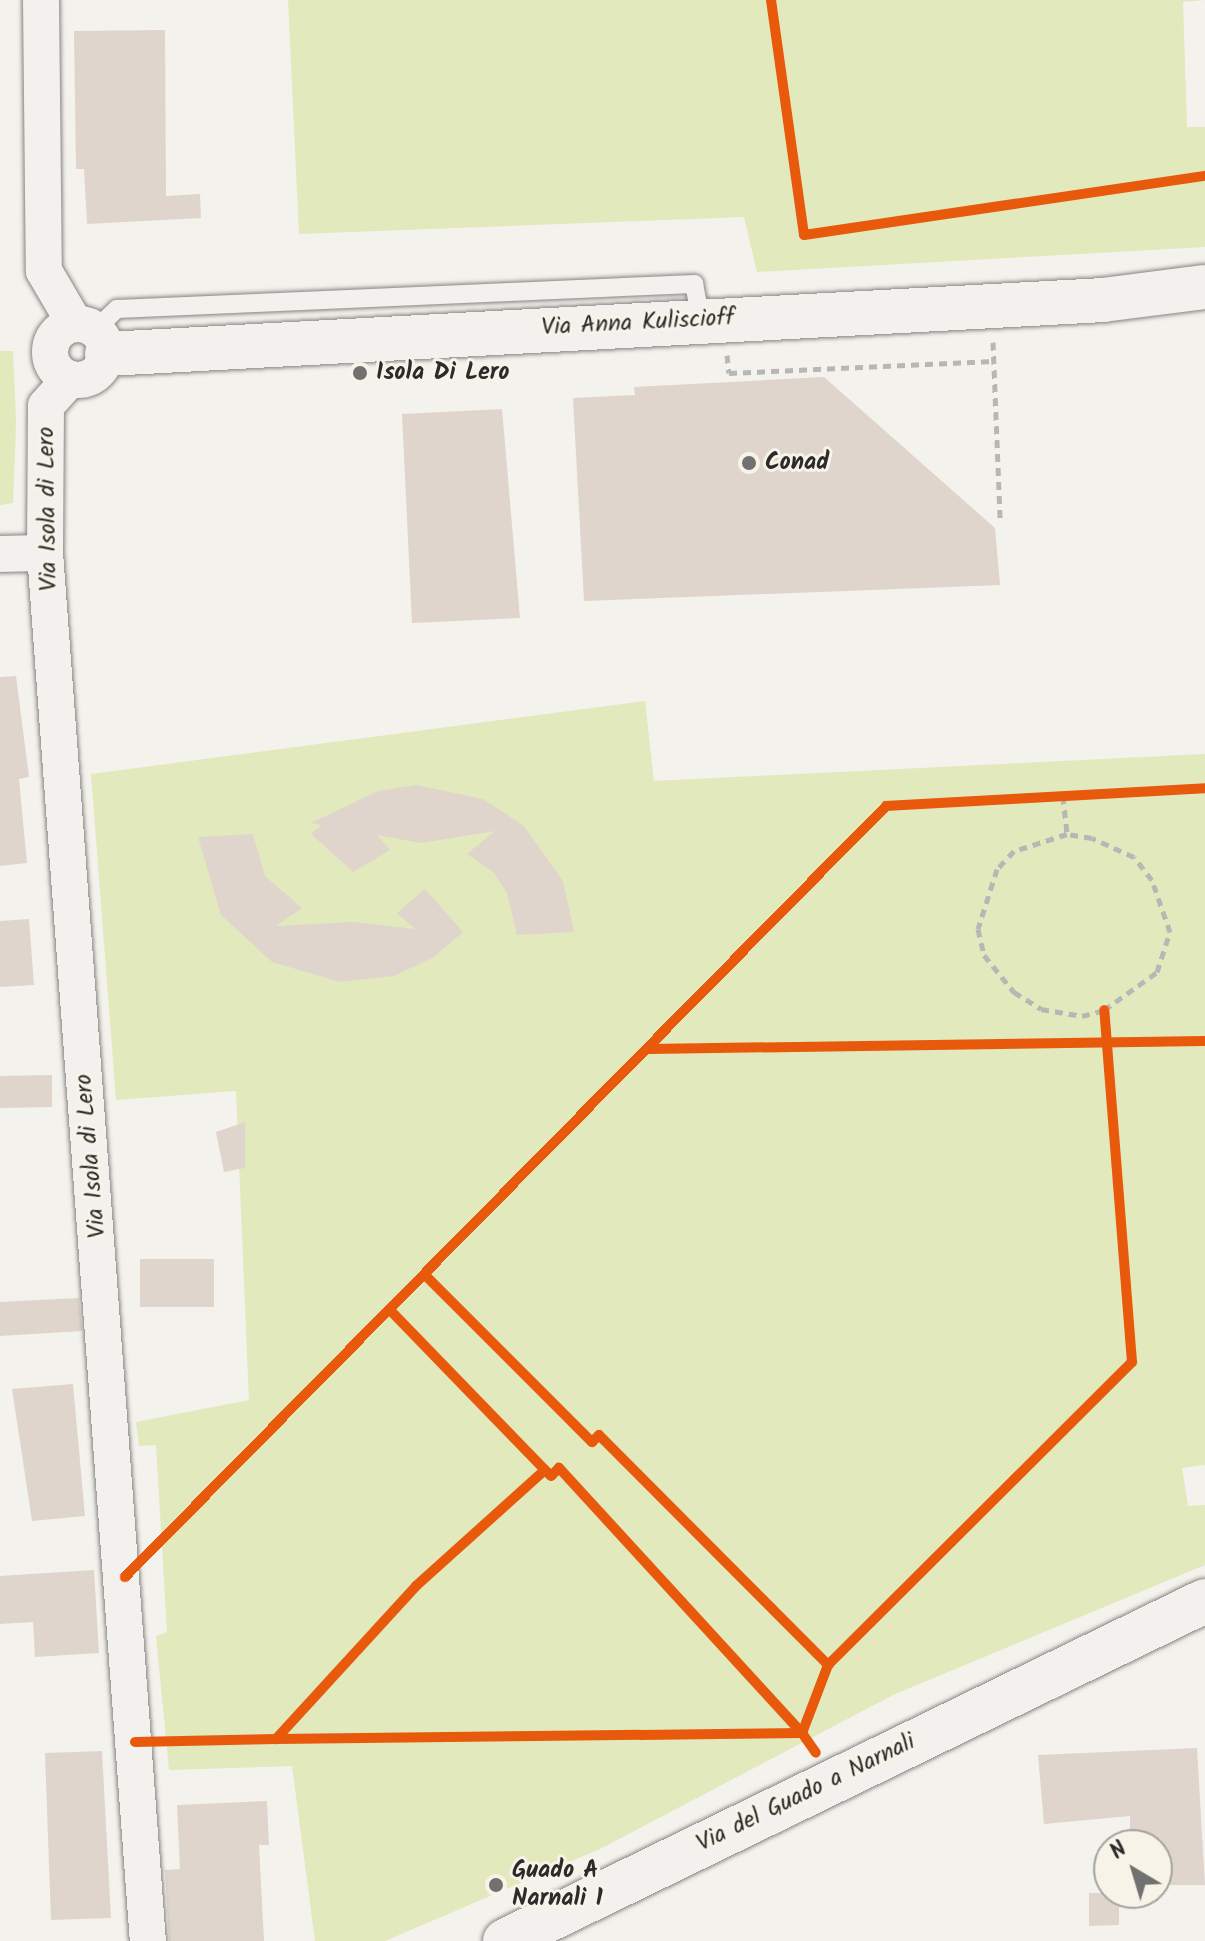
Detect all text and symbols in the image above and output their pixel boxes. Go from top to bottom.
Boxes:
street label: Via Anna Kuliscioff [541,304,735,342]
place label: Isola Di Lero [376,359,509,387]
marker: Isola Di Lero [351,364,369,382]
street label: Via Isola di Lero [32,426,64,592]
place label: Conad [765,449,829,477]
marker: Conad [740,454,758,472]
street label: Via Isola di Lero [69,1073,113,1239]
street label: Via del Guado a Narnali [692,1728,920,1858]
north arrow [1093,1829,1173,1909]
text: N [1103,1833,1135,1869]
place label: Guado A Narnali 1 [512,1857,603,1913]
marker: Guado A Narnali 1 [487,1876,505,1894]

